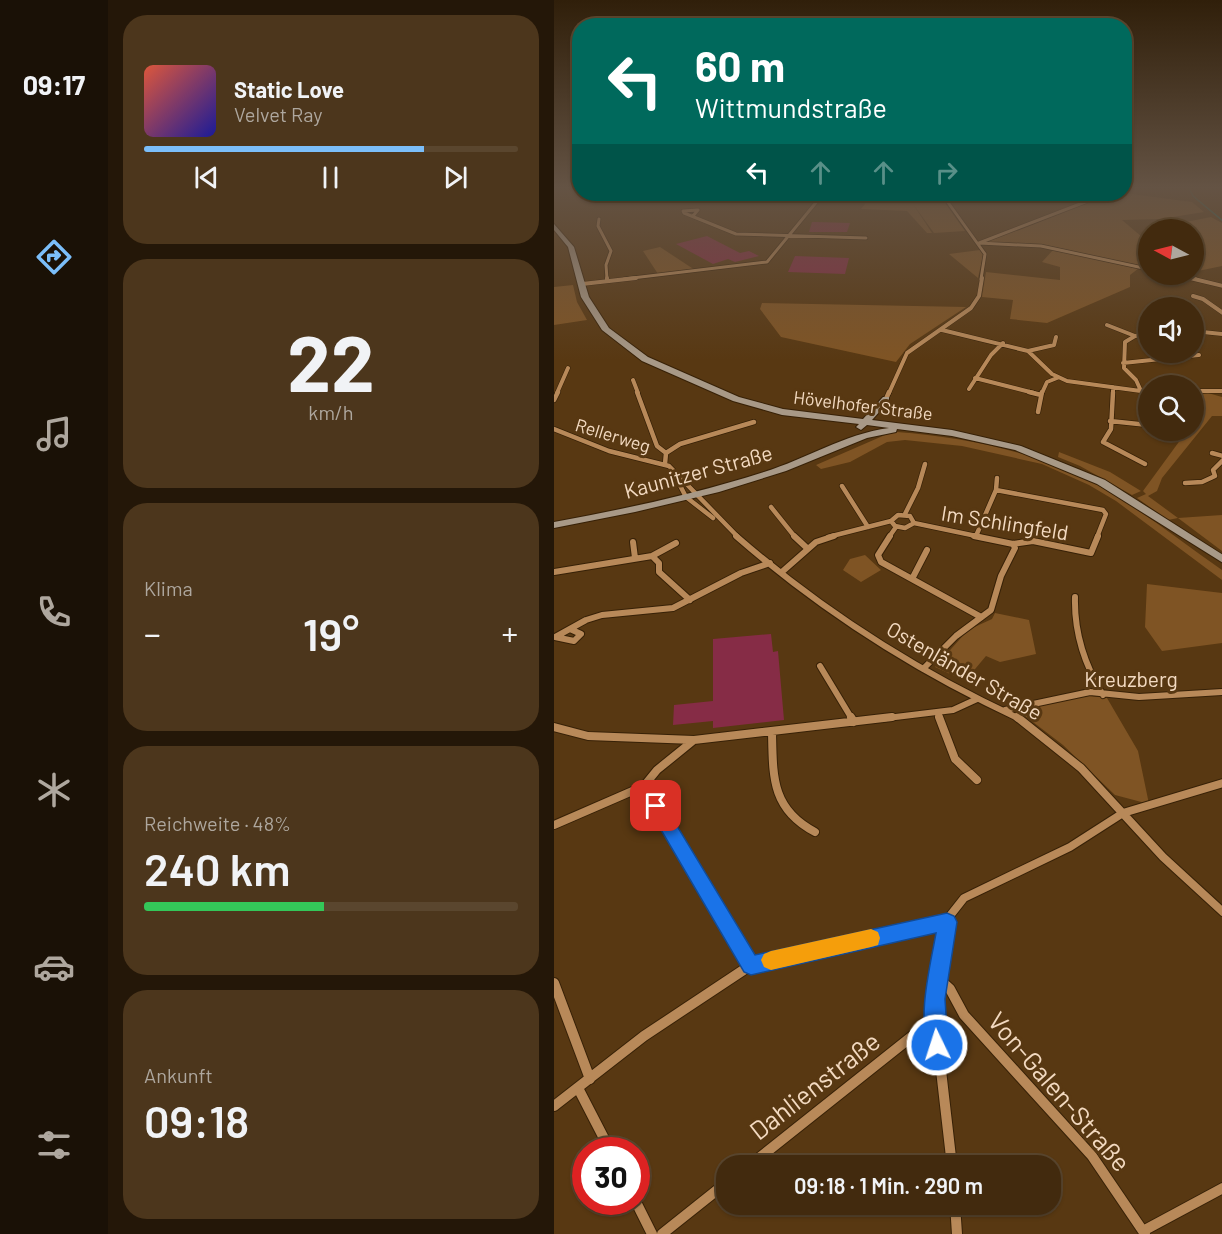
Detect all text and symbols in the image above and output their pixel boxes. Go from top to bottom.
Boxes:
text: 60 m [695,40,785,90]
icon: left [596,42,674,120]
text: 09:17 [23,68,85,100]
text: Static Love [234,76,344,102]
text: Wittmundstraße [695,91,887,123]
text: Velvet Ray [234,102,323,126]
icon: left [741,156,774,189]
icon: ahead [804,156,837,189]
icon: ahead [867,156,900,189]
icon: right [930,156,963,189]
icon: previous [190,161,223,194]
icon: pause [314,161,347,194]
icon: next [439,161,472,194]
north arrow [1138,219,1204,285]
map controls [1138,219,1204,441]
icon: directions [33,236,75,278]
button: sound [1138,297,1204,363]
text: 22 [287,314,375,408]
button: search [1138,375,1204,441]
street label: Hövelhofer Straße [792,386,934,424]
text: km/h [308,400,354,424]
icon: music [33,413,75,455]
street label: Rellerweg [573,413,653,457]
street label: Kaunitzer Straße [621,439,775,503]
street label: Im Schlingfeld [940,500,1070,544]
text: Klima [144,576,193,600]
icon: phone [33,591,75,633]
text: 19° [303,606,359,660]
text: − [144,613,161,653]
text: + [502,613,518,653]
street label: Ostenländer Straße [883,615,1047,725]
street label: Kreuzberg [1084,666,1178,691]
icon: climate [33,769,75,811]
pin [630,780,681,831]
icon: arrive [639,789,672,822]
text: Reichweite · 48% [144,811,291,835]
text: 240 km [144,841,290,895]
icon: car [33,946,75,988]
street label: Von-Galen-Straße [982,1005,1138,1177]
position arrow [905,1013,969,1077]
street label: Dahlienstraße [743,1025,885,1145]
text: Ankunft [144,1063,213,1087]
text: 09:18 [144,1093,249,1147]
icon: filters [33,1124,75,1166]
speed limit sign: 30 [572,1137,650,1215]
text: 09:18 · 1 Min. · 290 m [794,1172,983,1198]

